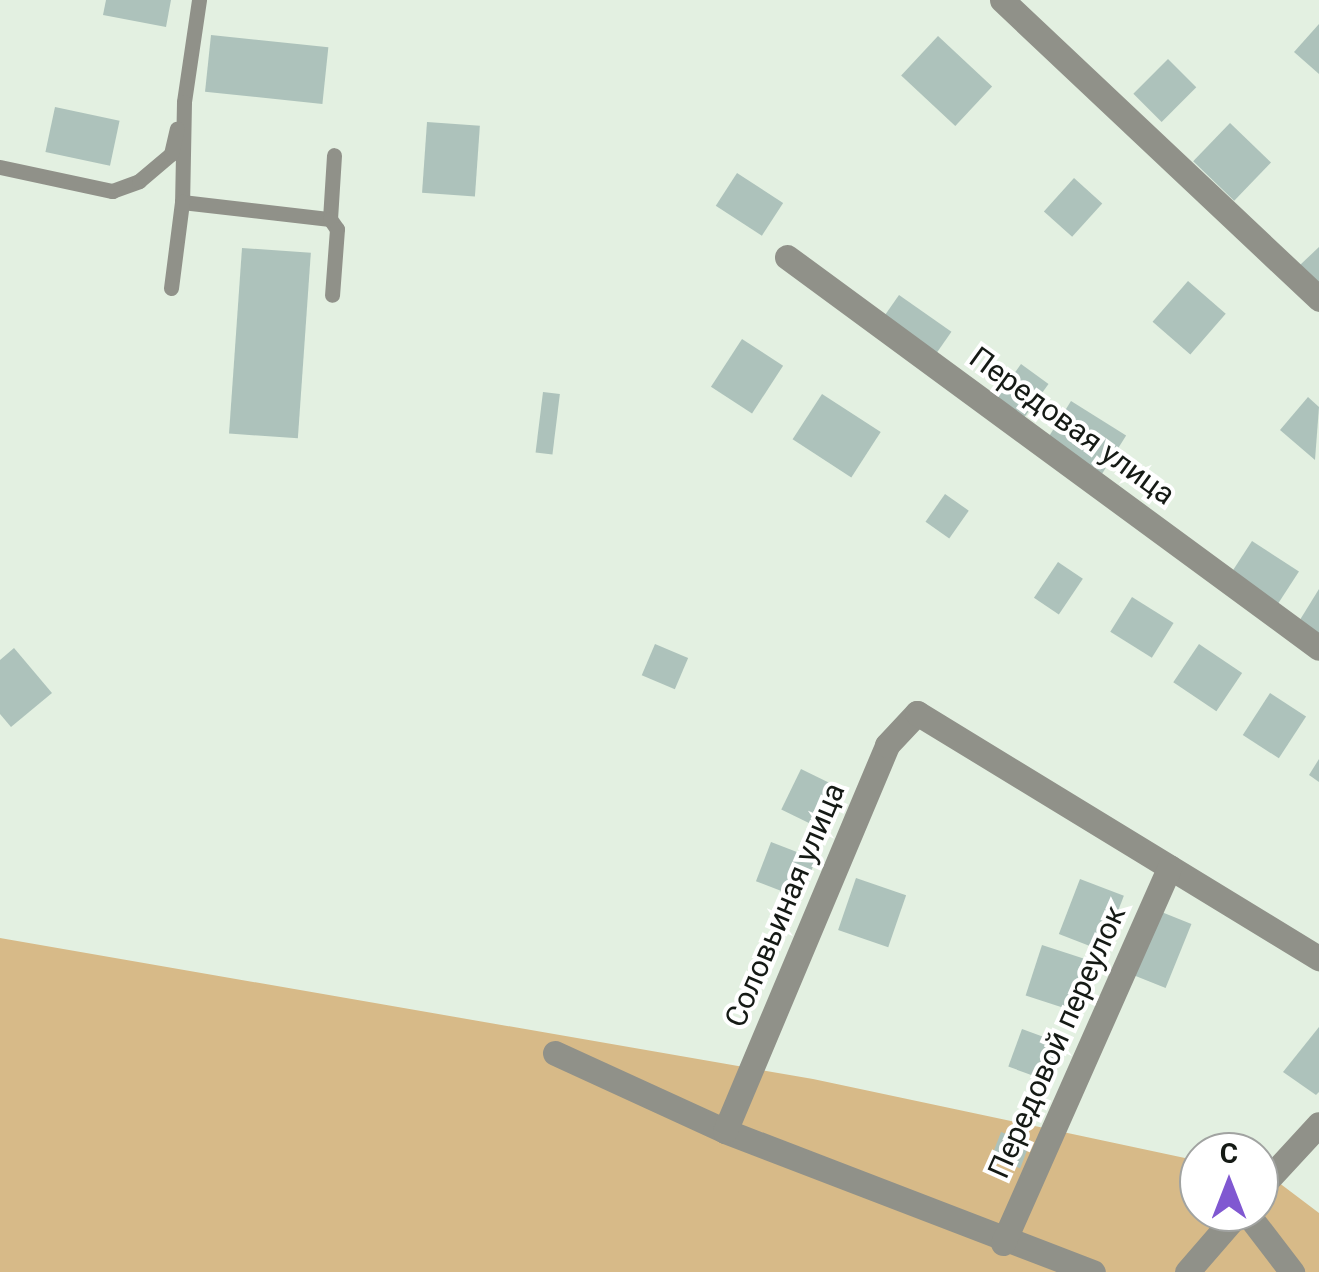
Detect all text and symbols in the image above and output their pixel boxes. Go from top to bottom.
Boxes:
street label: Передовая улица [962,339,1182,513]
street label: Соловьиная улица [717,778,853,1032]
street label: Передовой переулок [981,900,1133,1184]
north arrow [1179,1132,1279,1232]
text: С [1220,1137,1238,1170]

